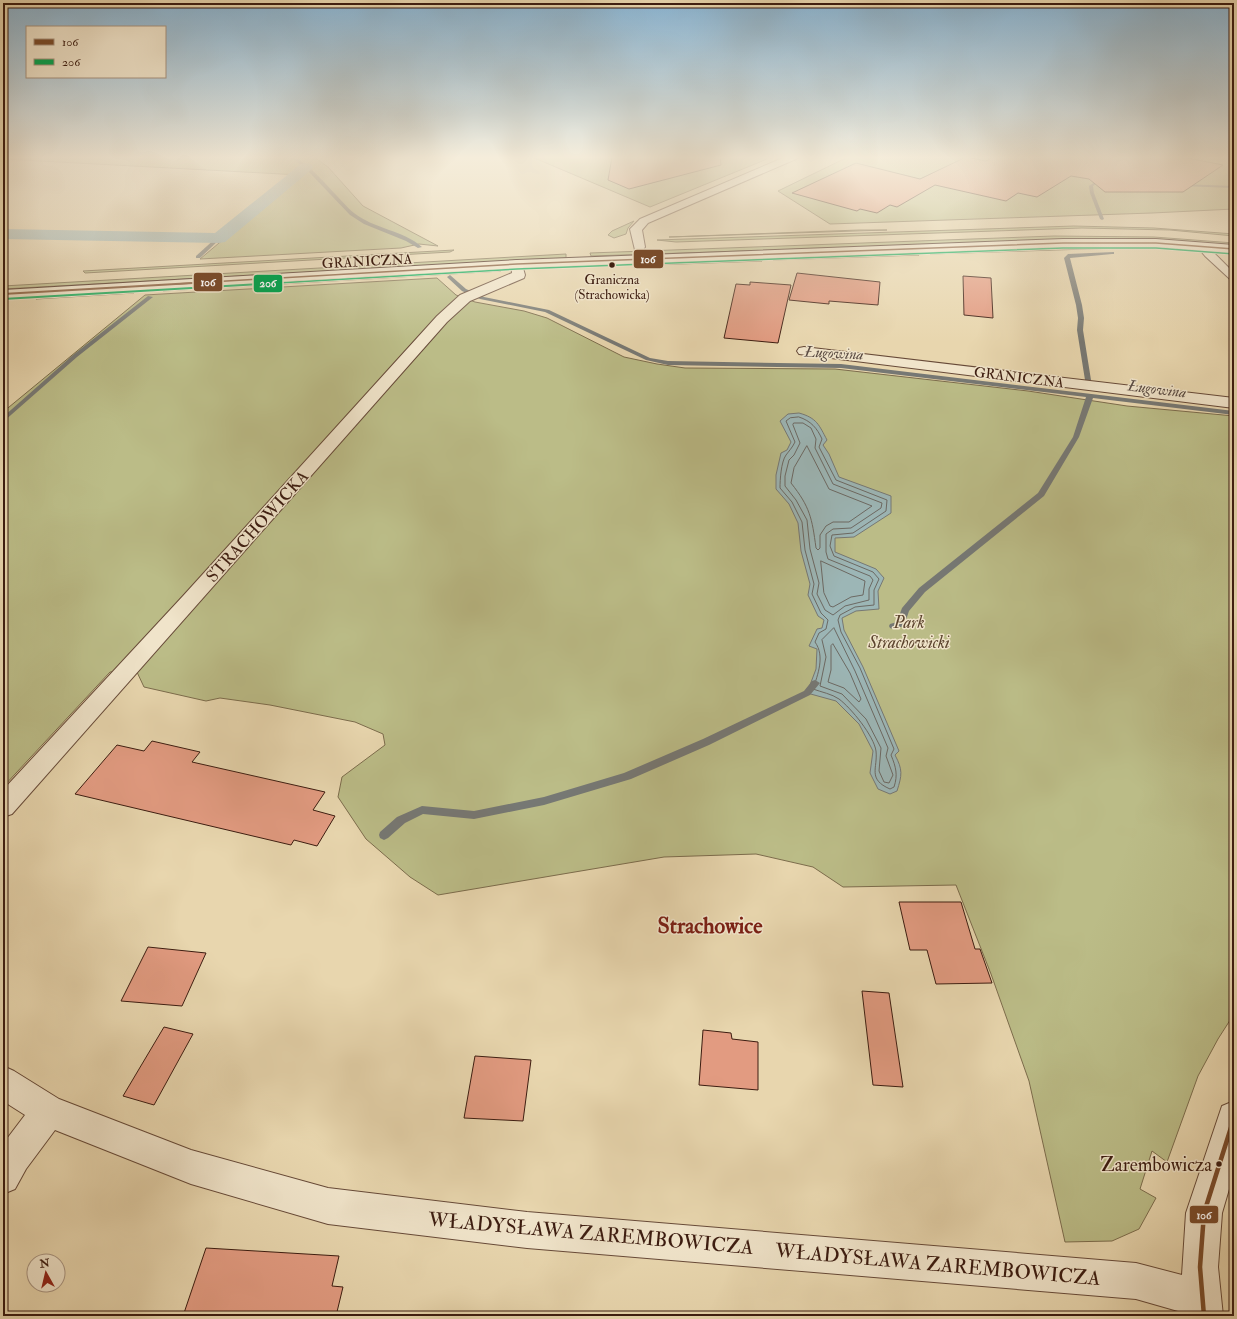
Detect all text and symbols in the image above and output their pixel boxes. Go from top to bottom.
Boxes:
legend [26,26,166,78]
text: 106 [62,35,79,50]
text: 206 [62,55,81,70]
line badge: 106 [633,249,664,269]
street label: GRANICZNA [321,251,413,272]
text: 106 [640,253,657,266]
marker: Graniczna (Strachowicka) [607,260,617,270]
line badge: 106 [193,272,223,292]
place label: Graniczna (Strachowicka) [574,272,650,303]
line badge: 206 [253,274,283,293]
text: 106 [200,276,217,289]
text: 206 [260,277,278,290]
water label: Ługowina [803,342,864,365]
street label: GRANICZNA [973,364,1065,391]
water label: Ługowina [1126,376,1187,403]
street label: STRACHOWICKA [202,466,313,587]
park label: Park Strachowicki [867,612,950,653]
district label: Strachowice [658,912,763,940]
place label: Zarembowicza [1101,1153,1212,1177]
marker: Zarembowicza [1214,1159,1224,1169]
line badge: 106 [1189,1205,1219,1224]
street label: WŁADYSŁAWA ZAREMBOWICZA [426,1207,755,1260]
text: 106 [1196,1209,1213,1222]
street label: WŁADYSŁAWA ZAREMBOWICZA [773,1238,1102,1291]
north arrow [26,1253,66,1293]
text: N [38,1256,52,1271]

